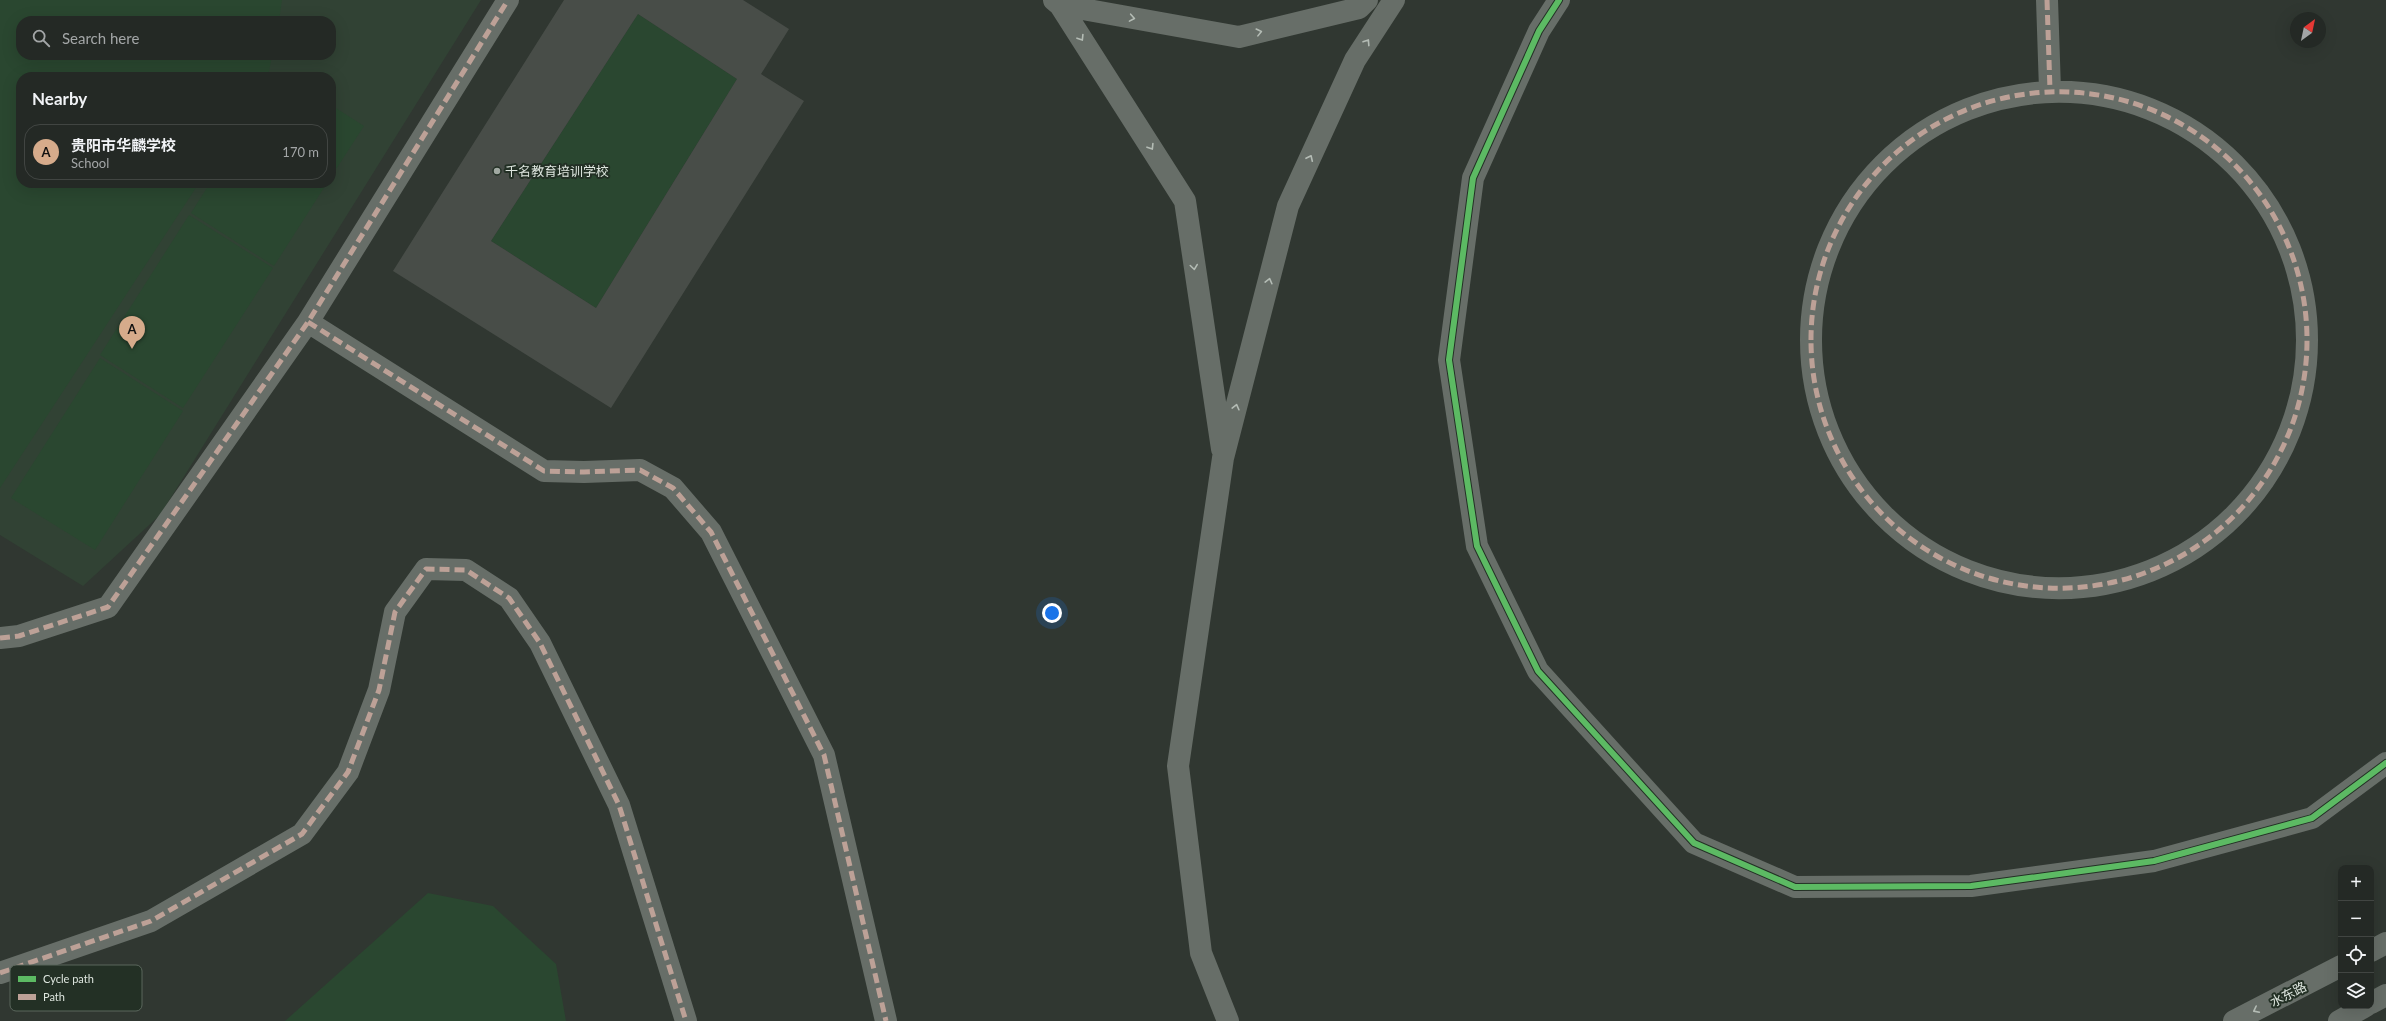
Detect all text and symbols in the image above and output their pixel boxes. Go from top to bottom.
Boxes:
north arrow [2290,12,2326,48]
one-way arrow [1129,13,1135,21]
search box [16,16,336,60]
icon: search [30,27,52,49]
one-way arrow [1256,28,1263,36]
text: Search here [62,29,139,47]
one-way arrow [1076,34,1084,41]
one-way arrow [1362,39,1369,46]
text: Nearby [32,88,87,109]
text: 贵阳市华麟学校 [71,136,176,154]
one-way arrow [1146,143,1153,150]
text: A [41,144,51,160]
text: 170 m [282,144,319,160]
text: School [71,155,109,171]
one-way arrow [1305,155,1313,163]
place label: 千名教育培训学校 [505,163,609,179]
marker: 千名教育培训学校 [492,166,502,176]
one-way arrow [1189,264,1198,270]
one-way arrow [1264,278,1272,284]
pin: A [119,316,145,349]
one-way arrow [1232,404,1240,410]
your location [1042,603,1062,623]
map controls [2338,865,2374,1009]
button: + [2338,865,2374,901]
button: − [2338,901,2374,937]
button: locate [2338,937,2374,973]
legend [10,965,142,1011]
text: Cycle path [43,972,94,985]
button: layers [2338,973,2374,1009]
street label: 水东路 [2267,978,2309,1010]
text: Path [43,990,65,1003]
one-way arrow [2253,1005,2261,1012]

